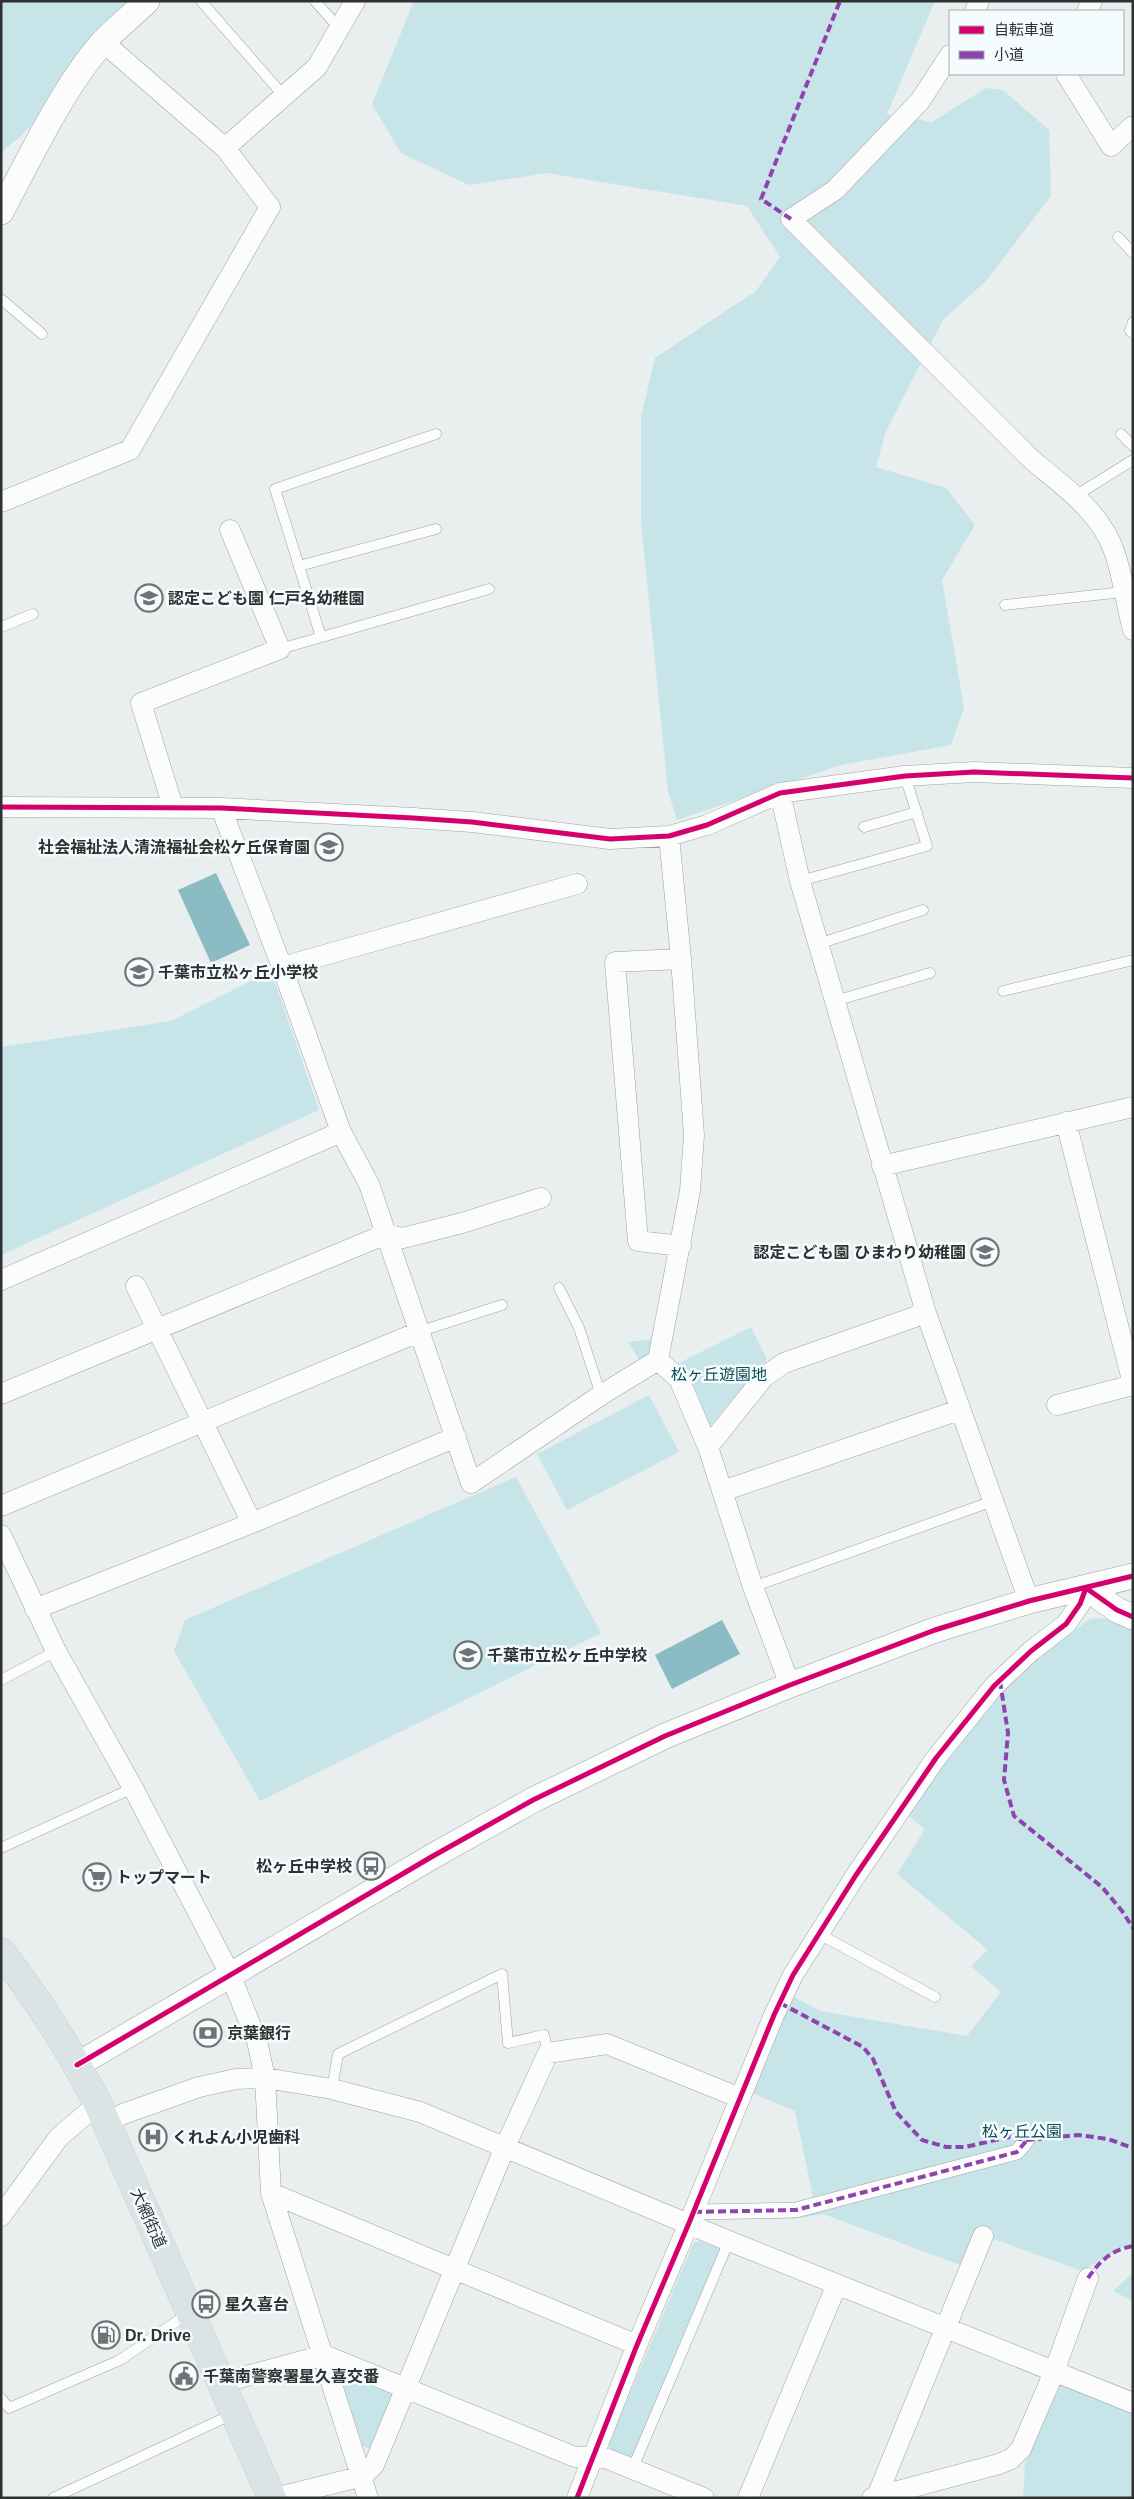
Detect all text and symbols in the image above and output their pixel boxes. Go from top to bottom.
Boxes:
legend [949,10,1124,75]
text: 自転車道 [994,21,1054,38]
text: 小道 [994,46,1024,63]
school or university icon: 認定こども園 仁戸名幼稚園 [134,583,164,613]
place label: 認定こども園 仁戸名幼稚園 [168,590,364,607]
school or university icon: 社会福祉法人清流福祉会松ケ丘保育園 [314,832,344,862]
place label: 社会福祉法人清流福祉会松ケ丘保育園 [38,838,310,856]
school or university icon: 千葉市立松ヶ丘小学校 [124,957,154,987]
place label: 千葉市立松ヶ丘小学校 [158,964,318,981]
school or university icon: 認定こども園 ひまわり幼稚園 [970,1237,1000,1267]
place label: 認定こども園 ひまわり幼稚園 [754,1244,966,1261]
park label: 松ヶ丘遊園地 [671,1366,767,1383]
school or university icon: 千葉市立松ヶ丘中学校 [453,1640,483,1670]
place label: 千葉市立松ヶ丘中学校 [487,1647,647,1664]
bus stop icon: 松ヶ丘中学校 [356,1851,386,1881]
place label: 松ヶ丘中学校 [256,1858,352,1875]
supermarket icon: トップマート [82,1862,112,1892]
place label: トップマート [116,1869,212,1886]
bank icon: 京葉銀行 [193,2018,223,2048]
place label: 京葉銀行 [227,2025,291,2042]
hospital icon: くれよん小児歯科 [138,2122,168,2152]
park label: 松ヶ丘公園 [982,2123,1062,2140]
place label: くれよん小児歯科 [172,2129,300,2146]
street label: 大網街道 [128,2186,169,2251]
bus stop icon: 星久喜台 [191,2289,221,2319]
place label: 星久喜台 [225,2296,289,2313]
fuel station icon: Dr. Drive [91,2320,121,2350]
place label: Dr. Drive [125,2327,191,2344]
public building icon: 千葉南警察署星久喜交番 [169,2361,199,2391]
place label: 千葉南警察署星久喜交番 [203,2368,379,2385]

